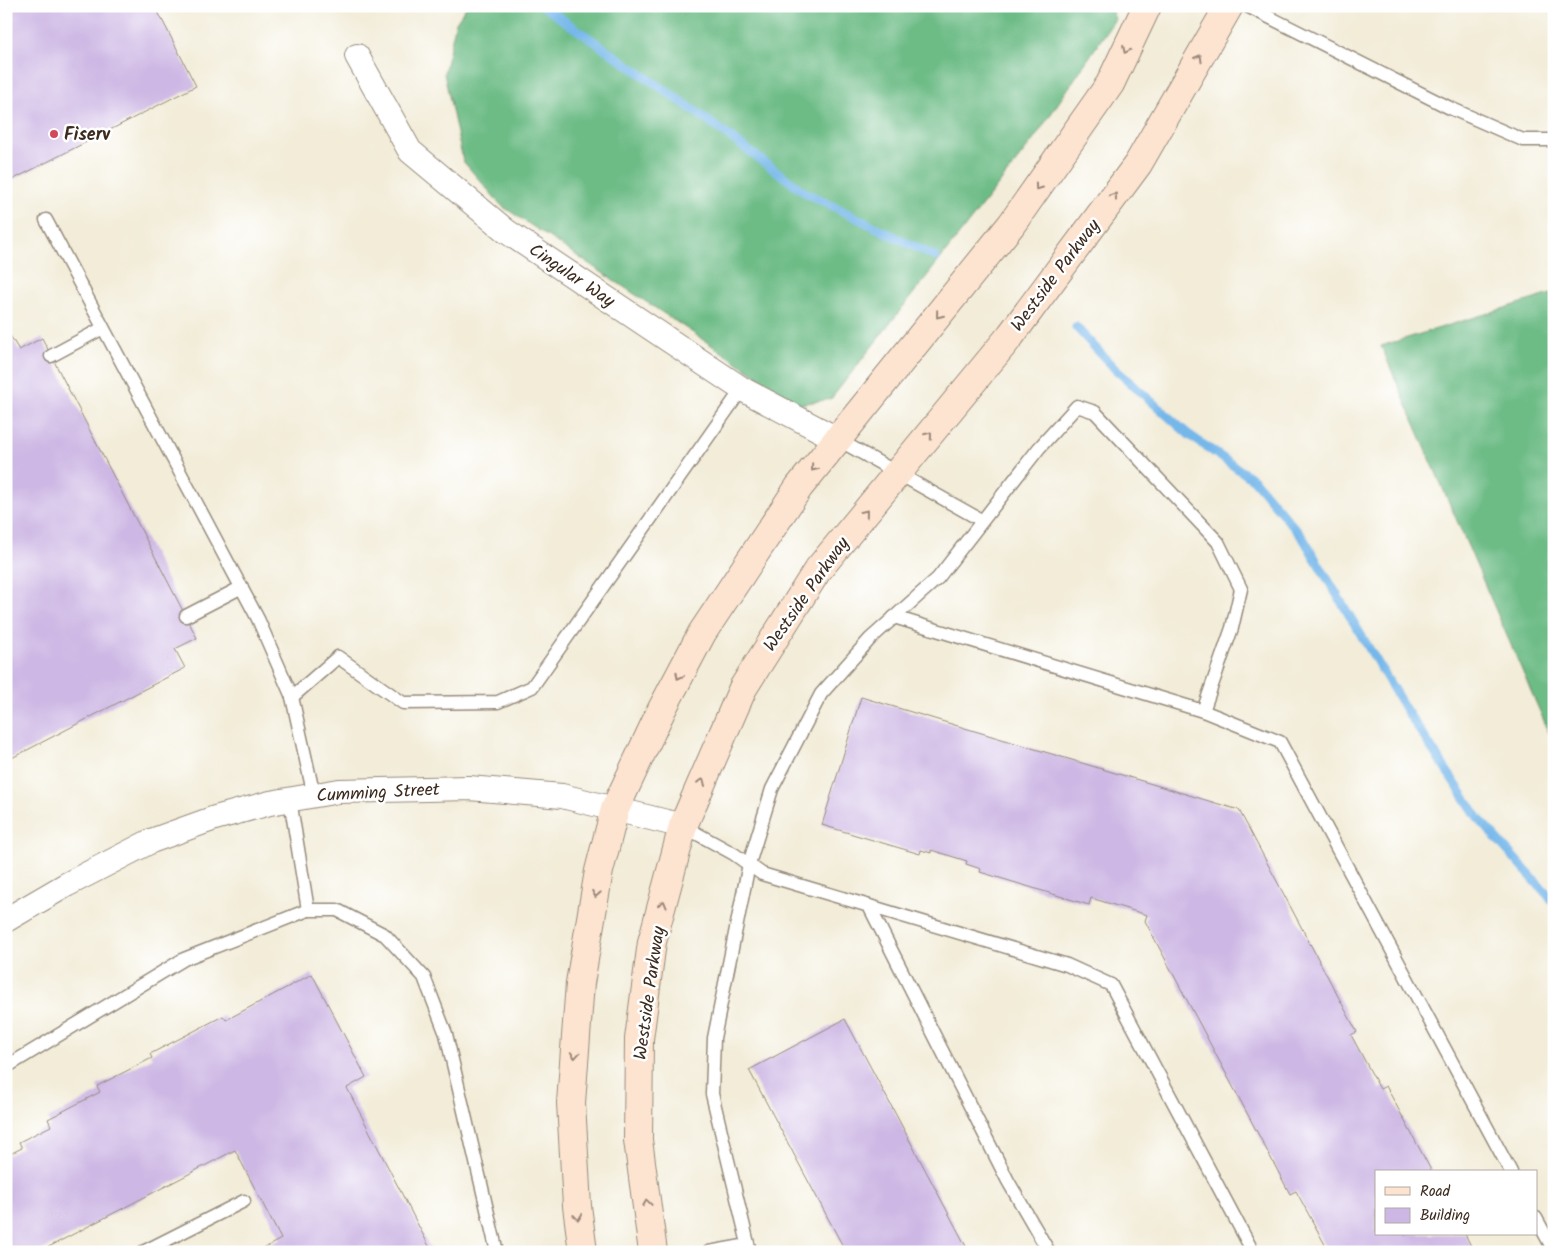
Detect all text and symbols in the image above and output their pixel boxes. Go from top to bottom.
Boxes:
one-way arrow [1122,45,1132,54]
one-way arrow [1193,54,1203,63]
place label: Fiserv [64,121,111,150]
marker: Fiserv [48,128,60,140]
one-way arrow [1035,181,1044,190]
one-way arrow [1108,192,1117,202]
street label: Westside Parkway [1004,213,1109,338]
street label: Cingular Way [522,237,621,316]
one-way arrow [936,310,945,319]
one-way arrow [923,432,932,441]
one-way arrow [811,462,819,471]
one-way arrow [860,510,868,519]
street label: Westside Parkway [757,531,858,658]
one-way arrow [675,671,685,680]
street label: Cumming Street [316,776,441,811]
one-way arrow [696,778,707,787]
one-way arrow [591,890,601,898]
one-way arrow [657,900,667,908]
street label: Westside Parkway [627,924,674,1062]
one-way arrow [570,1051,581,1059]
legend [1375,1170,1538,1236]
text: Road [1420,1180,1451,1204]
one-way arrow [642,1199,652,1208]
text: Building [1420,1204,1470,1228]
one-way arrow [572,1214,583,1222]

